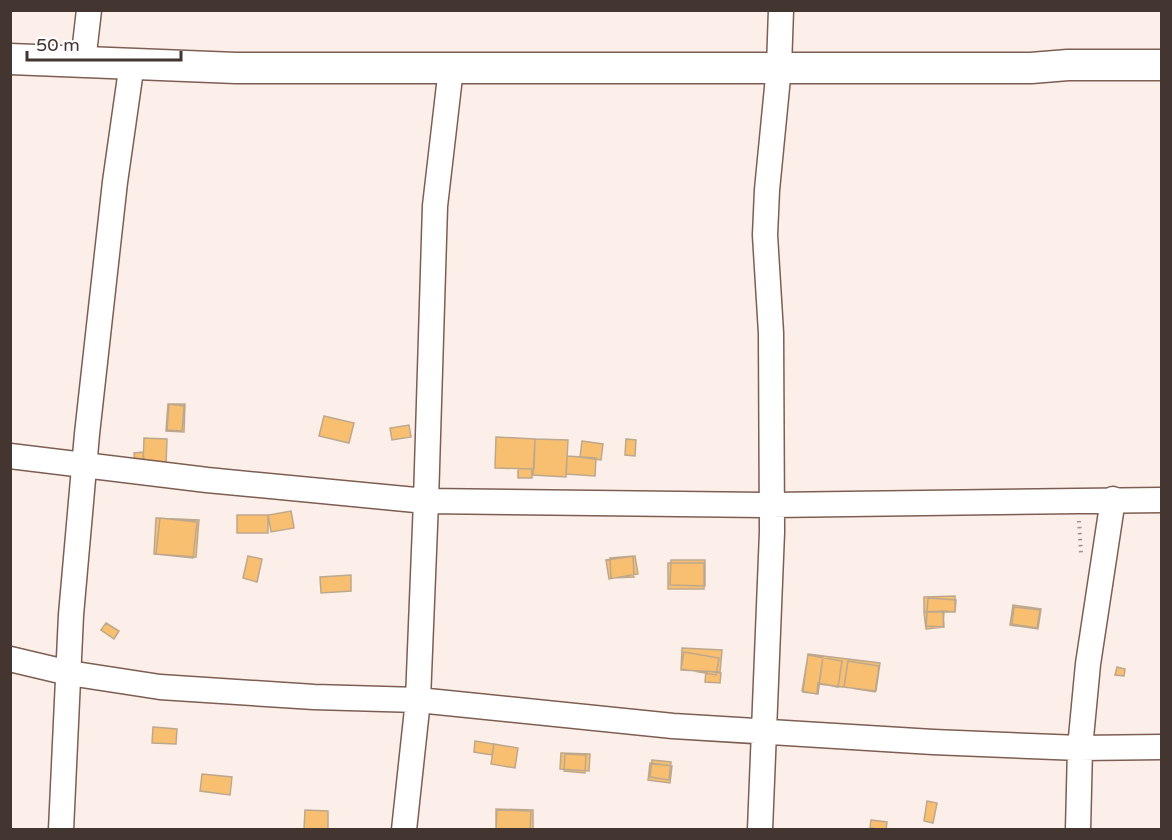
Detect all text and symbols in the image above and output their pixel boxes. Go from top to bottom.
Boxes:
scale bar [27,24,182,62]
text: 50 m [36,34,80,56]

